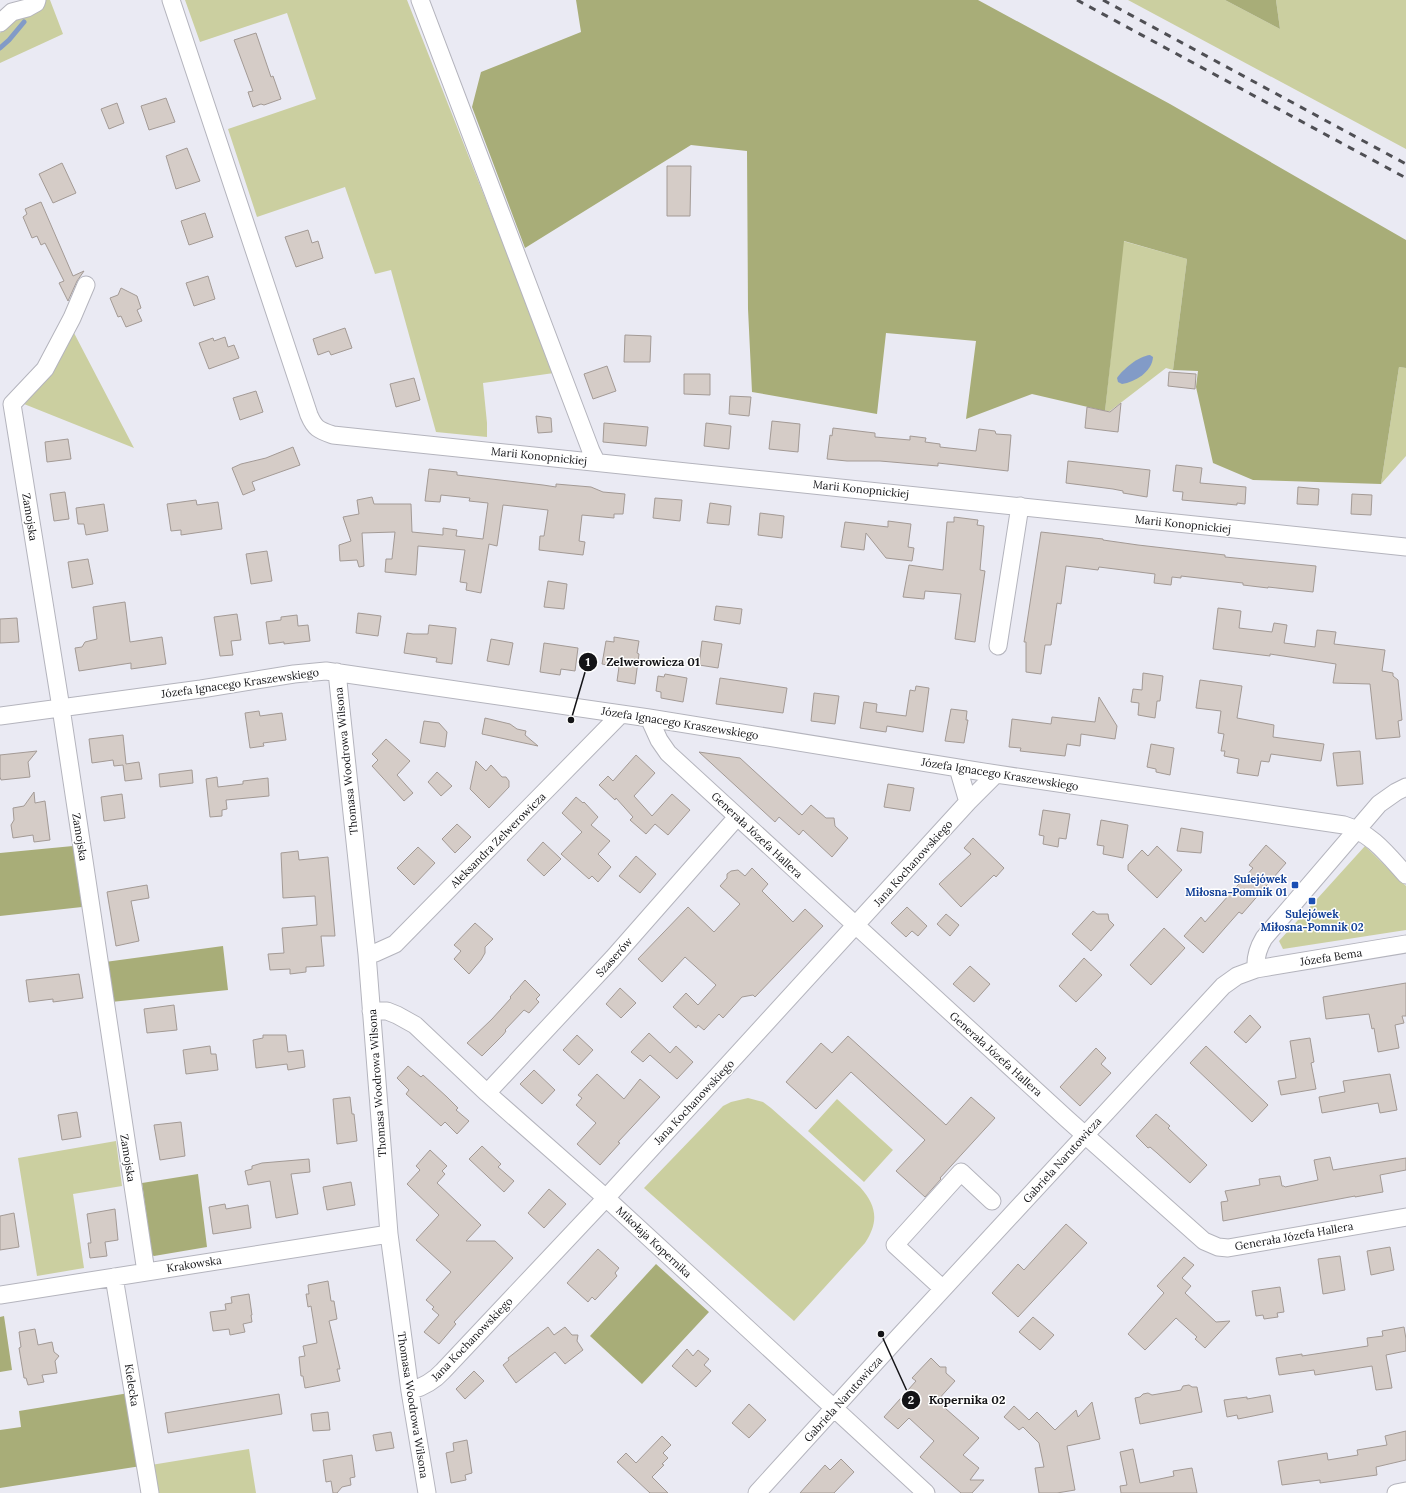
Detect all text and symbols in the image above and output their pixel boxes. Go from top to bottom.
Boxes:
street label: Marii Konopnickiej [490,444,588,468]
street label: Marii Konopnickiej [812,477,910,501]
street label: Zamojska [19,492,41,542]
street label: Marii Konopnickiej [1134,512,1232,536]
callout: Zelwerowicza 01 [578,650,708,674]
text: 1 [586,654,591,669]
text: Zelwerowicza 01 [606,654,700,669]
street label: Józefa Ignacego Kraszewskiego [159,665,320,701]
street label: Thomasa Woodrowa Wilsona [331,686,361,835]
street label: Józefa Ignacego Kraszewskiego [599,703,760,742]
street label: Józefa Ignacego Kraszewskiego [919,754,1080,793]
street label: Aleksandra Zelwerowicza [447,789,549,891]
street label: Generała Józefa Hallera [708,789,806,881]
street label: Zamojska [69,812,91,862]
street label: Jana Kochanowskiego [870,817,955,910]
place label: Sulejówek Miłosna-Pomnik 01 [1185,872,1288,899]
marker: Sulejówek Miłosna-Pomnik 01 [1290,880,1300,890]
marker: Sulejówek Miłosna-Pomnik 02 [1307,896,1317,906]
place label: Sulejówek Miłosna-Pomnik 02 [1260,907,1364,934]
street label: Szaserów [593,934,636,980]
street label: Józefa Bema [1298,945,1363,969]
street label: Thomasa Woodrowa Wilsona [365,1008,389,1157]
street label: Generała Józefa Hallera [947,1009,1046,1100]
street label: Jana Kochanowskiego [650,1057,737,1148]
street label: Gabriela Narutowicza [1020,1114,1104,1206]
street label: Zamojska [117,1133,139,1183]
street label: Mikołaja Kopernika [613,1203,695,1281]
street label: Generała Józefa Hallera [1234,1219,1355,1253]
street label: Krakowska [165,1253,223,1275]
street label: Jana Kochanowskiego [428,1294,516,1385]
street label: Thomasa Woodrowa Wilsona [394,1331,432,1480]
street label: Gabriela Narutowicza [801,1353,885,1445]
street label: Kielecka [122,1363,142,1408]
callout: Kopernika 02 [901,1388,1013,1412]
text: 2 [908,1392,914,1407]
text: Kopernika 02 [929,1392,1005,1407]

